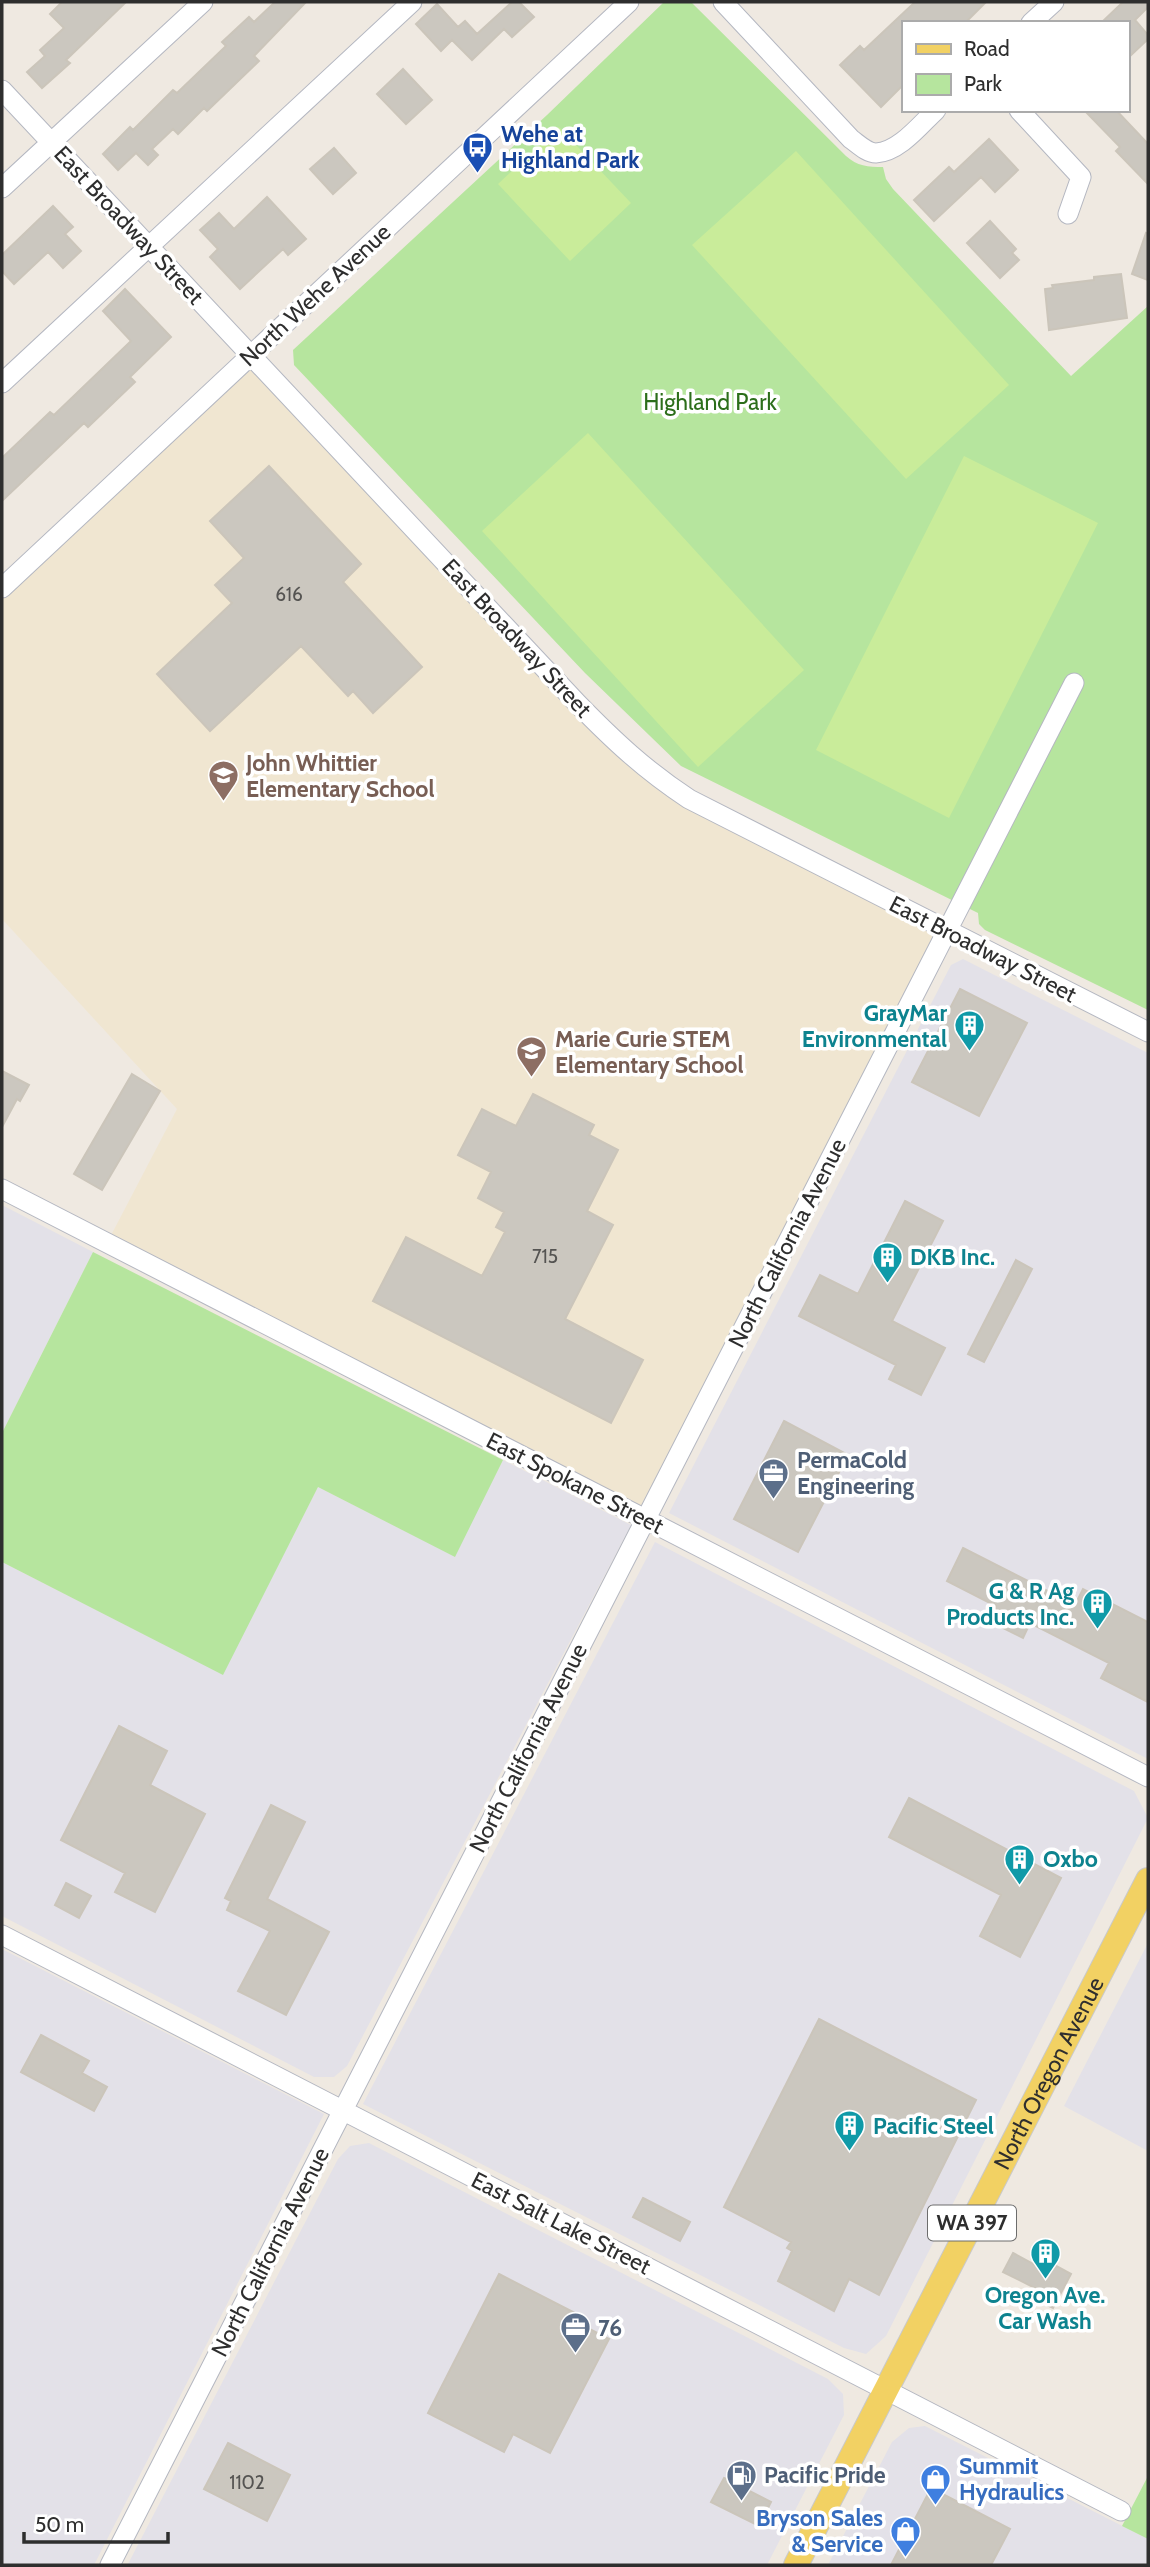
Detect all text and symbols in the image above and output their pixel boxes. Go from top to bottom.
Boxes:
legend [902,21,1129,112]
text: Road [964,36,1010,61]
text: Park [964,71,1002,96]
place label: Wehe at Highland Park [501,120,640,174]
bus stop icon: Wehe at Highland Park [461,130,495,174]
street label: East Broadway Street [48,140,210,310]
street label: North Wehe Avenue [234,218,396,372]
park label: Highland Park [643,388,777,416]
street label: East Broadway Street [436,553,598,723]
house number: 616 [275,583,303,606]
place label: John Whittier Elementary School [245,749,434,803]
school or university icon: John Whittier Elementary School [206,759,240,803]
street label: East Broadway Street [885,890,1081,1008]
place label: GrayMar Environmental [802,999,947,1053]
building icon: GrayMar Environmental [953,1009,987,1053]
place label: Marie Curie STEM Elementary School [555,1025,743,1079]
school or university icon: Marie Curie STEM Elementary School [515,1035,549,1079]
street label: North California Avenue [722,1134,852,1352]
building icon: DKB Inc. [870,1240,904,1284]
place label: DKB Inc. [910,1243,995,1271]
house number: 715 [532,1245,558,1268]
street label: East Spokane Street [482,1426,669,1540]
place label: PermaCold Engineering [797,1446,914,1500]
office icon: PermaCold Engineering [757,1456,791,1500]
place label: G & R Ag Products Inc. [946,1577,1074,1631]
building icon: G & R Ag Products Inc. [1080,1587,1114,1631]
street label: North California Avenue [463,1639,593,1857]
building icon: Oxbo [1003,1842,1037,1886]
place label: Oxbo [1043,1845,1098,1873]
street label: North Oregon Avenue [988,1972,1110,2174]
building icon: Pacific Steel [833,2109,867,2153]
place label: Pacific Steel [873,2112,994,2140]
street label: North California Avenue [205,2143,335,2361]
street label: East Salt Lake Street [467,2166,655,2280]
road number: WA 397 [928,2206,1016,2240]
building icon: Oregon Ave. Car Wash [1028,2237,1062,2281]
place label: Oregon Ave. Car Wash [985,2281,1105,2335]
office icon: 76 [558,2311,592,2355]
place label: 76 [598,2314,622,2342]
place label: Summit Hydraulics [959,2452,1064,2506]
fuel station icon: Pacific Pride [724,2458,758,2502]
place label: Pacific Pride [764,2461,886,2489]
shop icon: Summit Hydraulics [919,2462,953,2506]
house number: 1102 [229,2471,265,2494]
scale bar [24,2500,168,2544]
place label: Bryson Sales & Service [756,2504,883,2558]
text: 50 m [35,2512,84,2537]
shop icon: Bryson Sales & Service [889,2514,923,2558]

